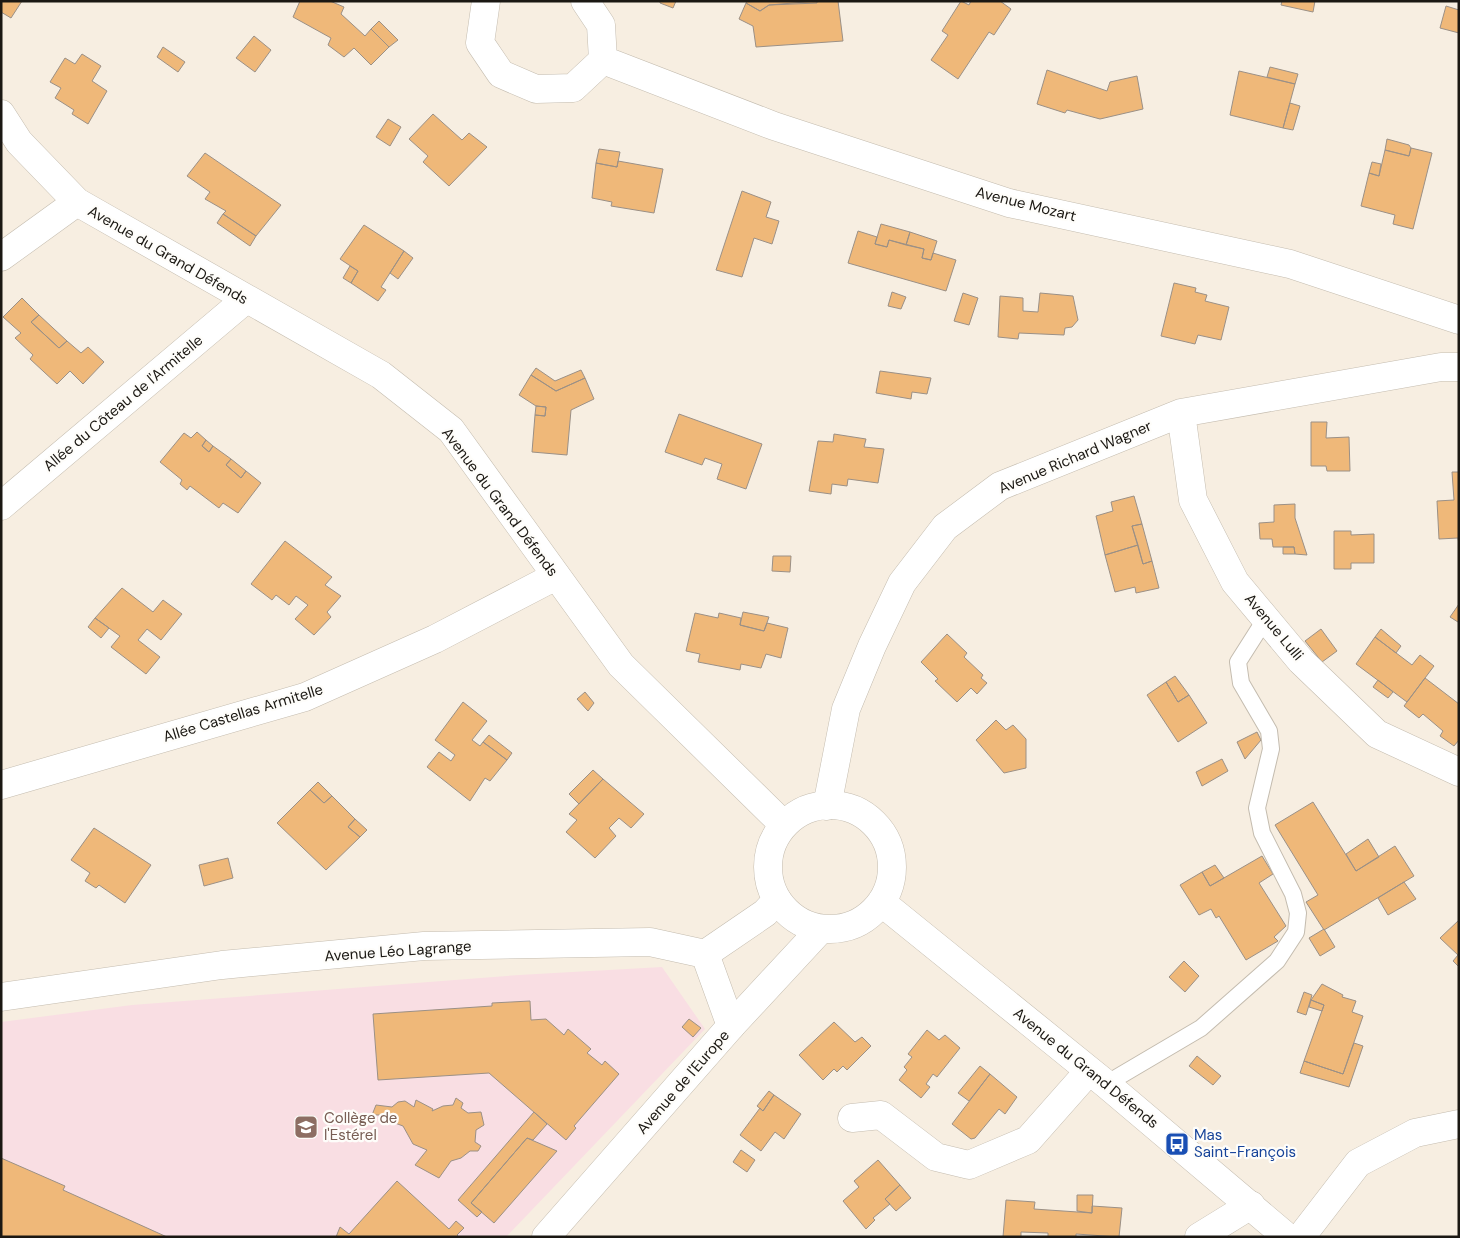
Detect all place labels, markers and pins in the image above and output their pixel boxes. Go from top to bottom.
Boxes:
place label: Collège de l'Estérel [324,1108,397,1145]
school or university icon: Collège de l'Estérel [293,1114,319,1140]
place label: Mas Saint-François [1194,1125,1296,1162]
bus stop icon: Mas Saint-François [1164,1131,1190,1157]

